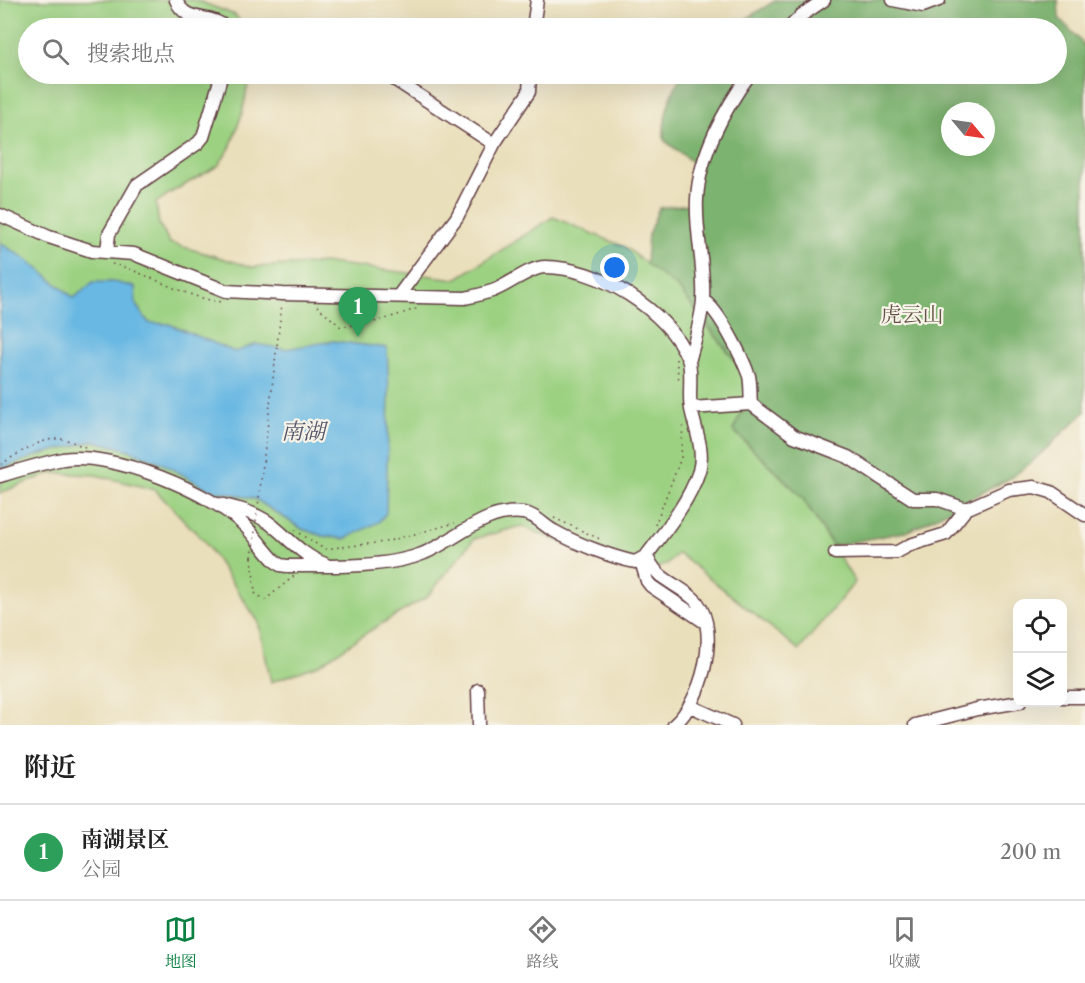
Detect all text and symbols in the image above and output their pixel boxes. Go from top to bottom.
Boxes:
search box [18,18,1067,84]
icon: search [39,35,72,68]
text: 搜索地点 [87,40,175,67]
north arrow [941,102,995,156]
your location [600,253,629,282]
pin: 1 [338,288,378,337]
park label: 虎云山 [881,302,944,327]
water label: 南湖 [281,418,329,445]
map controls [1013,599,1067,707]
button: locate [1013,599,1067,653]
button: layers [1013,653,1067,707]
text: 附近 [24,751,76,783]
text: 南湖景区 [81,826,169,853]
text: 1 [39,840,48,864]
text: 200 m [1000,840,1061,864]
text: 公园 [81,857,121,881]
tab: 地图 [164,913,197,972]
tab: 路线 [526,913,559,972]
tab: 收藏 [888,913,921,972]

